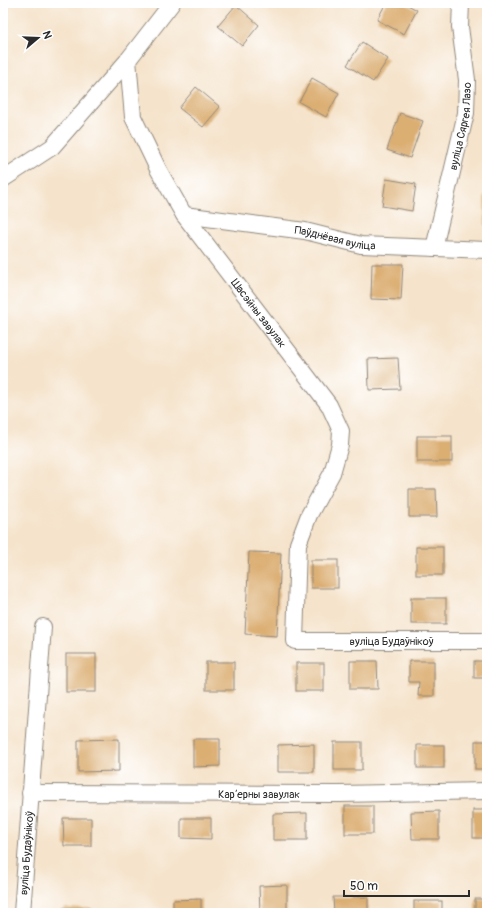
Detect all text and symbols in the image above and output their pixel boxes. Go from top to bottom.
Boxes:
north arrow [18,18,58,58]
text: N [40,29,55,41]
street label: вуліца Сяргея Лазо [446,82,473,171]
street label: Паўднёвая вуліца [294,223,376,252]
street label: Шасэйны завулак [228,276,289,350]
street label: вуліца Будаўнікоў [350,635,434,648]
street label: Карʼерны завулак [218,788,300,801]
street label: вуліца Будаўнікоў [17,811,36,895]
scale bar [344,872,469,898]
text: 50 m [350,879,378,894]

